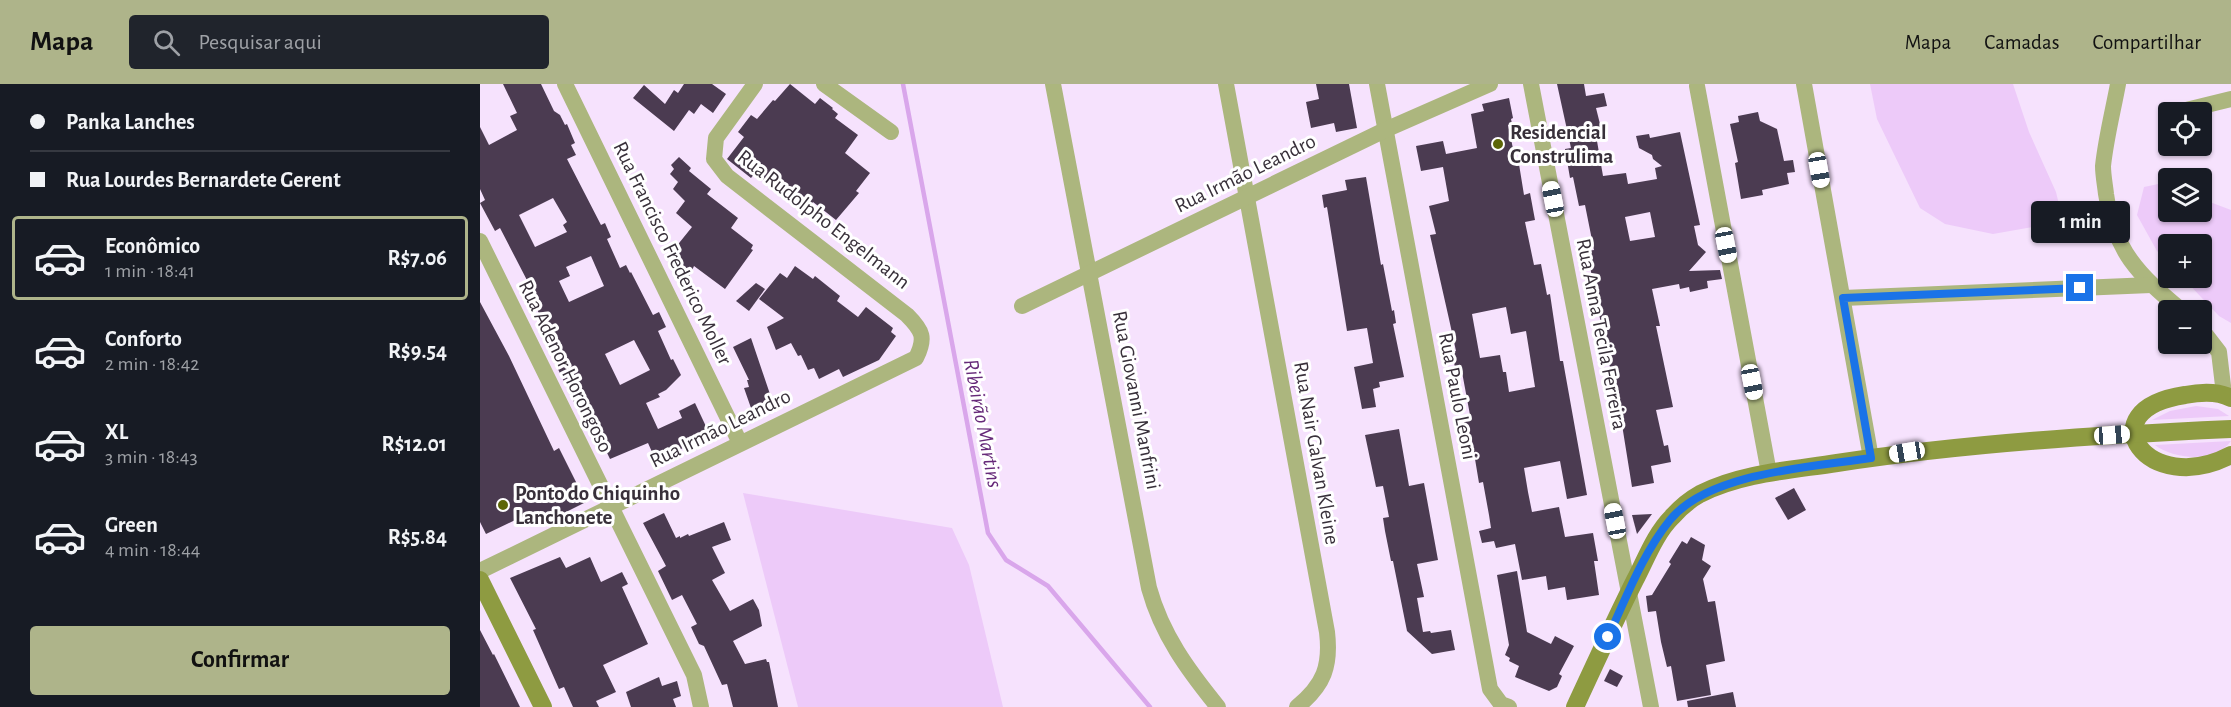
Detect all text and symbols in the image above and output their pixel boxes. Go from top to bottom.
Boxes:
search box [129,15,549,69]
icon: search [150,26,183,59]
text: Mapa [30,28,93,56]
text: Pesquisar aqui [198,31,322,53]
text: Mapa [1905,32,1951,53]
text: Camadas [1984,32,2059,53]
text: Compartilhar [2092,32,2201,53]
map controls [2158,102,2212,354]
button: locate [2158,102,2212,156]
text: Panka Lanches [66,111,195,133]
place label: Residencial Construlima [1510,122,1613,167]
street label: Rua Irmão Leandro [1171,130,1319,217]
marker: Residencial Construlima [1491,137,1505,151]
street label: Rua Francisco Frederico Moller [609,138,736,368]
street label: Rua Rudolpho Engelmann [734,146,914,293]
car [1807,151,1831,189]
button: layers [2158,168,2212,222]
text: Rua Lourdes Bernardete Gerent [66,169,341,191]
car [1541,180,1565,218]
callout: 1 min [2030,201,2130,243]
text: 1 min [2059,212,2102,232]
car [1714,226,1738,264]
icon: car [33,231,87,285]
button: + [2158,234,2212,288]
text: Econômico [105,235,200,257]
street label: Rua Anna Tecila Ferreira [1573,237,1630,432]
text: R$7.06 [387,247,447,269]
text: 1 min · 18:41 [105,261,195,281]
route end [2066,274,2093,301]
street label: Rua Adenor Horongoso [515,277,616,456]
button: − [2158,300,2212,354]
street label: Rua Giovanni Manfrini [1109,309,1164,491]
icon: car [33,324,87,378]
text: Conforto [105,328,182,350]
street label: Rua Paulo Leoni [1435,331,1480,461]
text: R$9.54 [388,340,447,362]
text: 2 min · 18:42 [105,354,199,374]
water label: Ribeirão Martins [960,357,1006,489]
street label: Rua Nair Galvan Kleine [1290,360,1343,546]
car [1740,363,1764,401]
street label: Rua Irmão Leandro [646,385,794,472]
icon: car [33,417,87,471]
text: XL [105,421,128,443]
car [2093,425,2131,445]
text: R$12.01 [381,433,447,455]
car [1888,440,1926,464]
text: 3 min · 18:43 [105,447,198,467]
place label: Ponto do Chiquinho Lanchonete [515,483,680,528]
marker: Ponto do Chiquinho Lanchonete [496,498,510,512]
car [1603,502,1627,540]
icon: car [33,510,87,564]
text: Green [105,514,158,536]
text: R$5.84 [388,526,447,548]
text: 4 min · 18:44 [105,540,200,560]
route start [1594,623,1621,650]
button: Confirmar [30,626,450,695]

